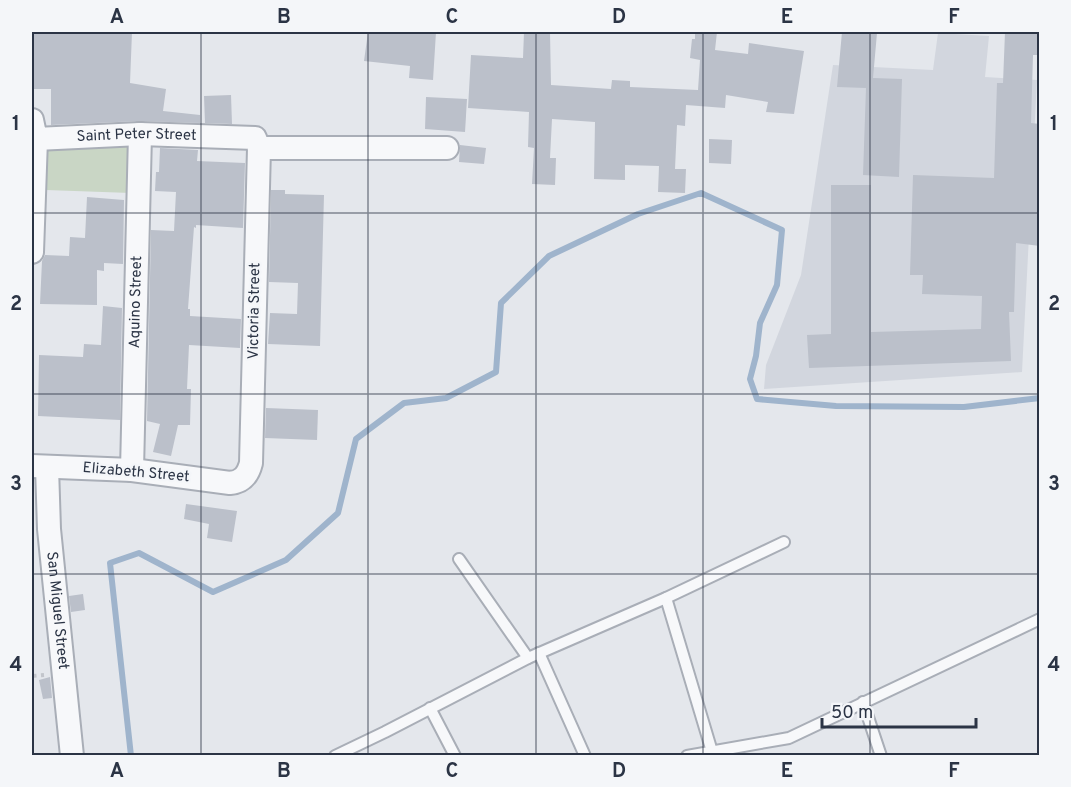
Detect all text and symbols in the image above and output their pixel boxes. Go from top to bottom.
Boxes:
text: A [110,5,124,31]
text: B [277,5,291,31]
text: C [446,5,458,31]
text: D [612,5,626,31]
text: E [781,5,793,31]
text: F [948,5,960,31]
text: 1 [12,112,20,138]
text: 1 [1050,112,1058,138]
street label: Saint Peter Street [76,124,197,147]
street label: Aquino Street [125,255,147,349]
street label: Victoria Street [245,262,265,360]
text: 2 [10,292,22,318]
text: 2 [1048,292,1060,318]
street label: Elizabeth Street [82,459,190,487]
text: 3 [10,472,22,498]
text: 3 [1048,472,1060,498]
street label: San Miguel Street [42,551,73,671]
text: 4 [10,653,22,679]
text: 4 [1048,653,1060,679]
scale bar [822,691,976,729]
text: 50 m [831,702,873,725]
text: A [110,759,124,785]
text: B [277,759,291,785]
text: C [446,759,458,785]
text: D [612,759,626,785]
text: E [781,759,793,785]
text: F [948,759,960,785]

